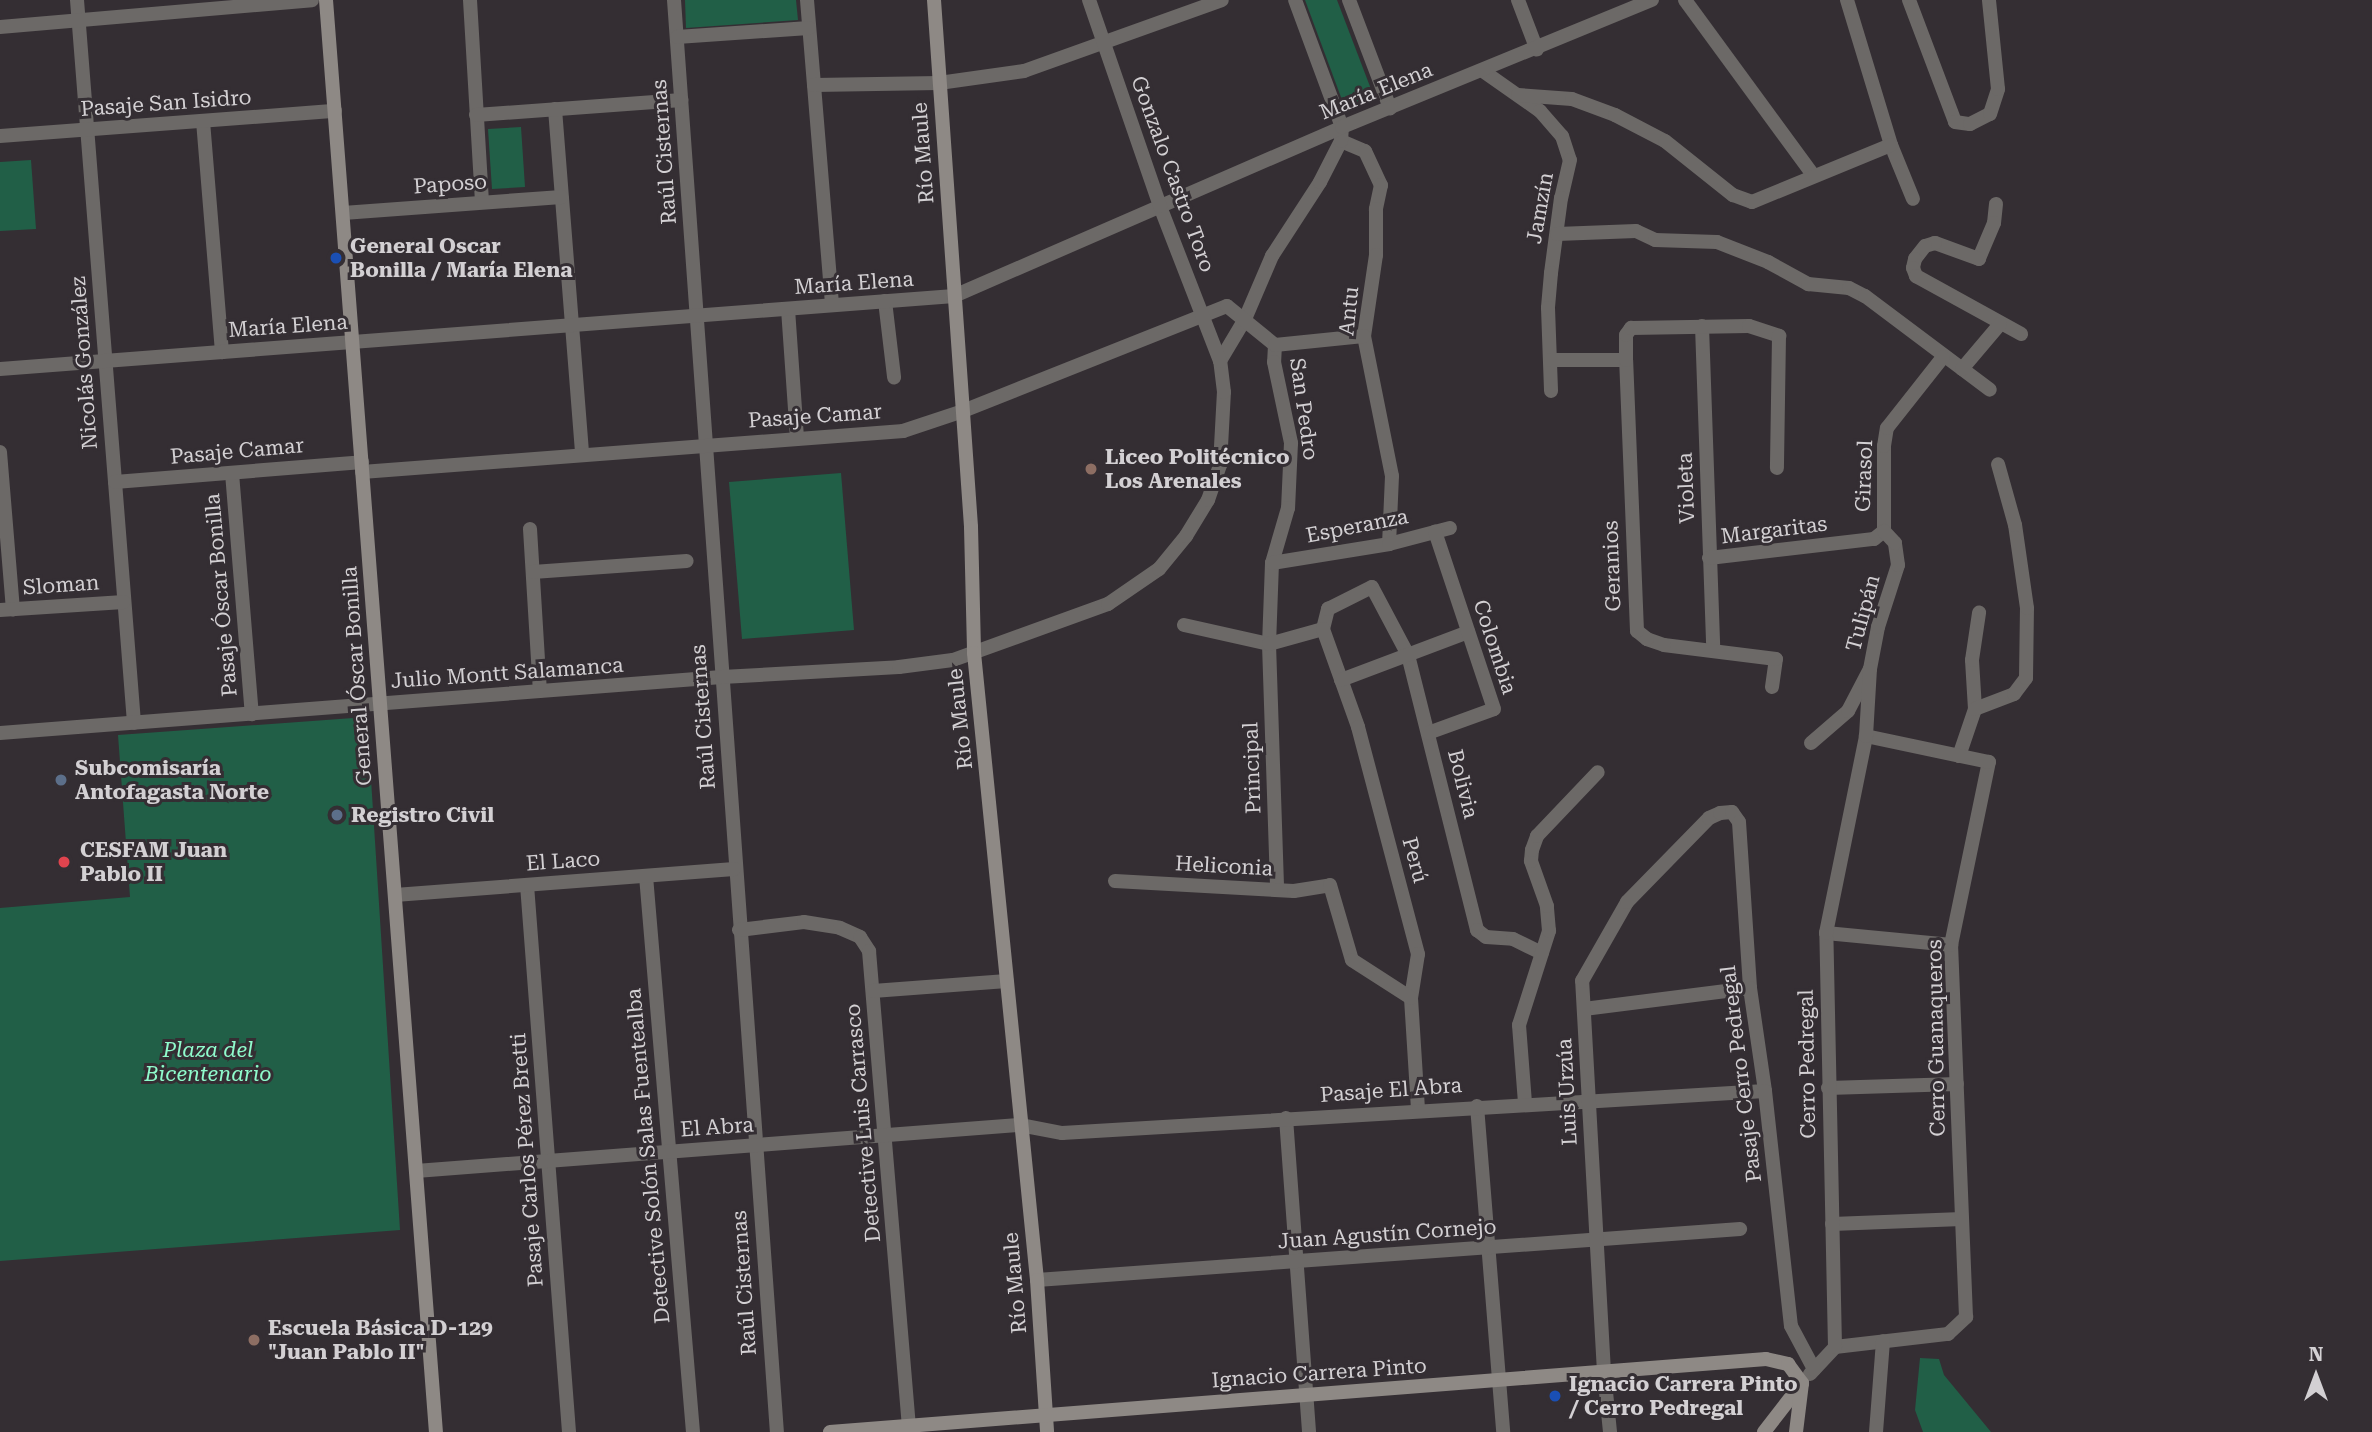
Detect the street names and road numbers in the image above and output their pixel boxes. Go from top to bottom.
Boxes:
street label: María Elena [1316,57,1436,125]
street label: Gonzalo Castro Toro [1126,72,1220,276]
street label: Raúl Cisternas [646,79,682,225]
street label: Pasaje San Isidro [80,84,252,122]
street label: Río Maule [907,101,939,205]
street label: Paposo [412,169,488,199]
street label: Jamzín [1521,170,1559,246]
street label: María Elena [793,266,915,300]
street label: Nicolás González [65,276,103,450]
street label: Antu [1334,285,1364,337]
street label: María Elena [227,309,349,343]
street label: San Pedro [1284,356,1324,462]
street label: Pasaje Camar [747,399,883,433]
street label: Pasaje Camar [169,433,305,469]
street label: Girasol [1850,440,1878,512]
street label: Violeta [1672,452,1700,524]
street label: Pasaje Óscar Bonilla [200,492,242,698]
street label: Esperanza [1304,504,1410,548]
street label: Margaritas [1719,511,1829,549]
street label: Geranios [1598,520,1626,612]
street label: General Óscar Bonilla [337,565,377,787]
street label: Sloman [22,570,100,600]
street label: Tulipán [1841,572,1885,654]
street label: Colombia [1468,597,1522,697]
street label: Raúl Cisternas [685,644,721,790]
street label: Julio Montt Salamanca [390,652,624,694]
street label: Río Maule [942,667,978,771]
street label: Principal [1238,721,1266,815]
street label: Bolivia [1442,747,1484,821]
street label: Perú [1397,834,1433,886]
street label: El Laco [525,846,601,876]
street label: Heliconia [1174,851,1274,881]
street label: Cerro Guanaqueros [1922,939,1950,1137]
street label: Pasaje Cerro Pedregal [1715,964,1767,1184]
street label: Detective Solón Salas Fuentealba [621,987,675,1325]
street label: Cerro Pedregal [1793,989,1821,1139]
street label: Detective Luis Carrasco [840,1003,886,1243]
street label: Pasaje Carlos Pérez Bretti [506,1032,548,1288]
street label: Luis Urzúa [1552,1038,1582,1146]
street label: Pasaje El Abra [1319,1072,1463,1108]
street label: El Abra [679,1112,755,1142]
street label: Raúl Cisternas [726,1210,762,1356]
street label: Juan Agustín Cornejo [1277,1214,1497,1254]
street label: Río Maule [998,1231,1032,1335]
street label: Ignacio Carrera Pinto [1211,1353,1427,1393]

